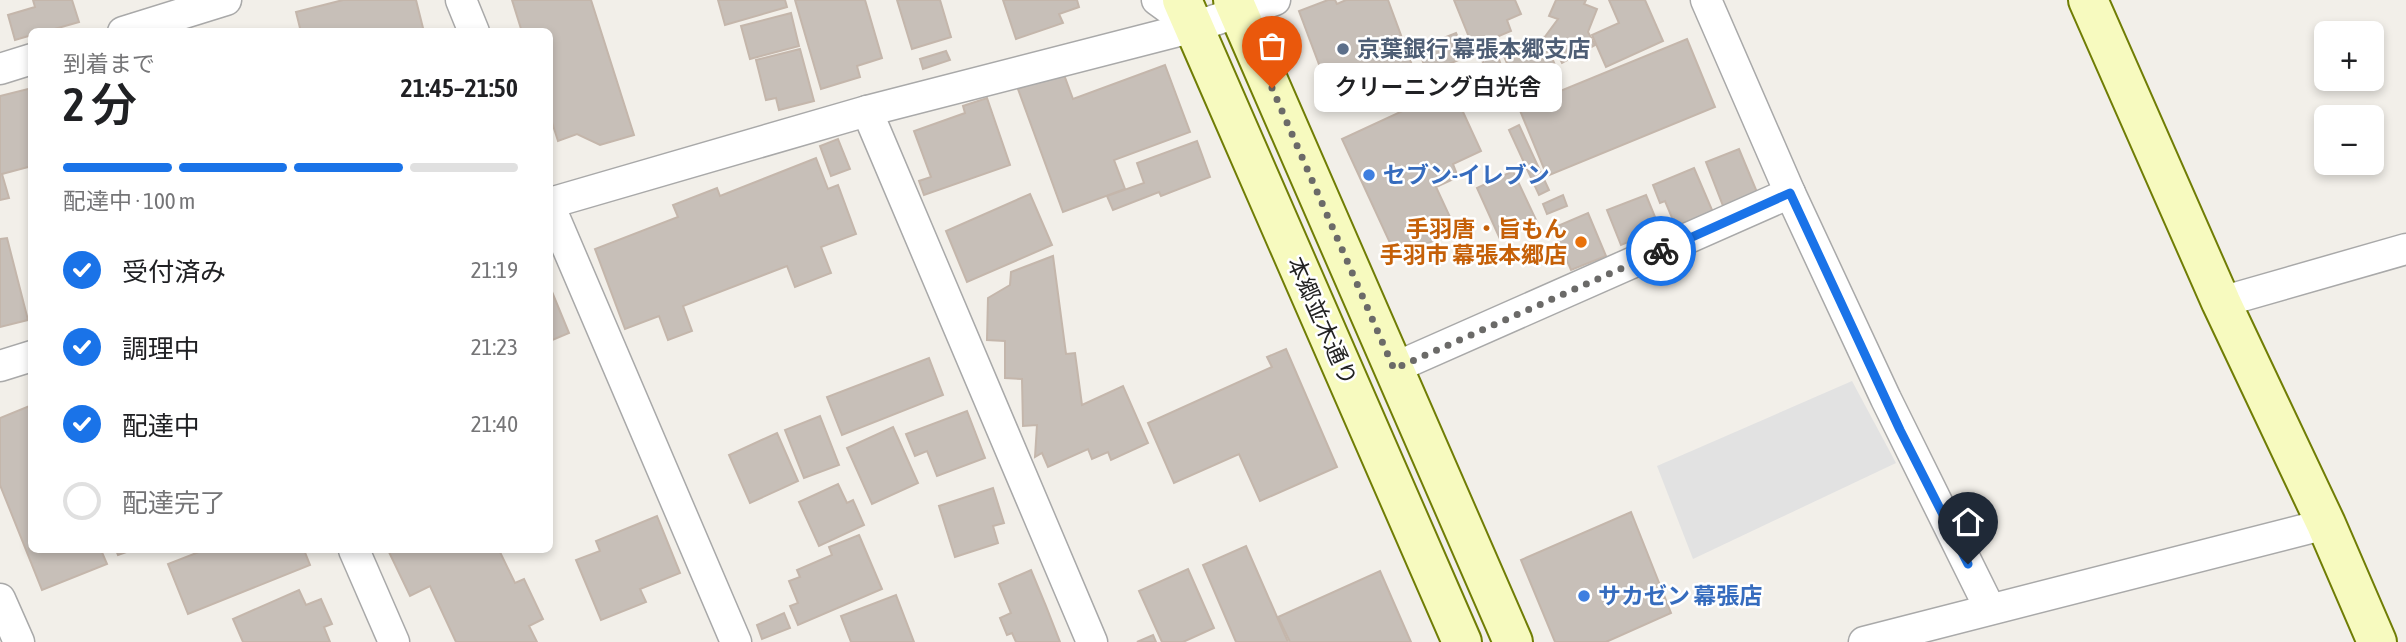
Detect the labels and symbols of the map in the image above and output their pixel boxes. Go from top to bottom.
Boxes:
pin [1242,16,1302,88]
place label: 京葉銀行 幕張本郷支店 [1357,36,1590,62]
marker: 京葉銀行 幕張本郷支店 [1335,41,1351,57]
callout: クリーニング白光舎 [1314,64,1562,112]
place label: セブン-イレブン [1383,162,1550,188]
marker: セブン-イレブン [1361,167,1377,183]
place label: 手羽唐・旨もん 手羽市 幕張本郷店 [1380,216,1567,268]
courier [1626,216,1696,286]
marker: 手羽唐・旨もん 手羽市 幕張本郷店 [1573,234,1589,250]
street label: 本郷並木通り [1282,253,1362,389]
pin [1938,492,1998,564]
place label: サカゼン 幕張店 [1598,583,1762,609]
marker: サカゼン 幕張店 [1576,588,1592,604]

